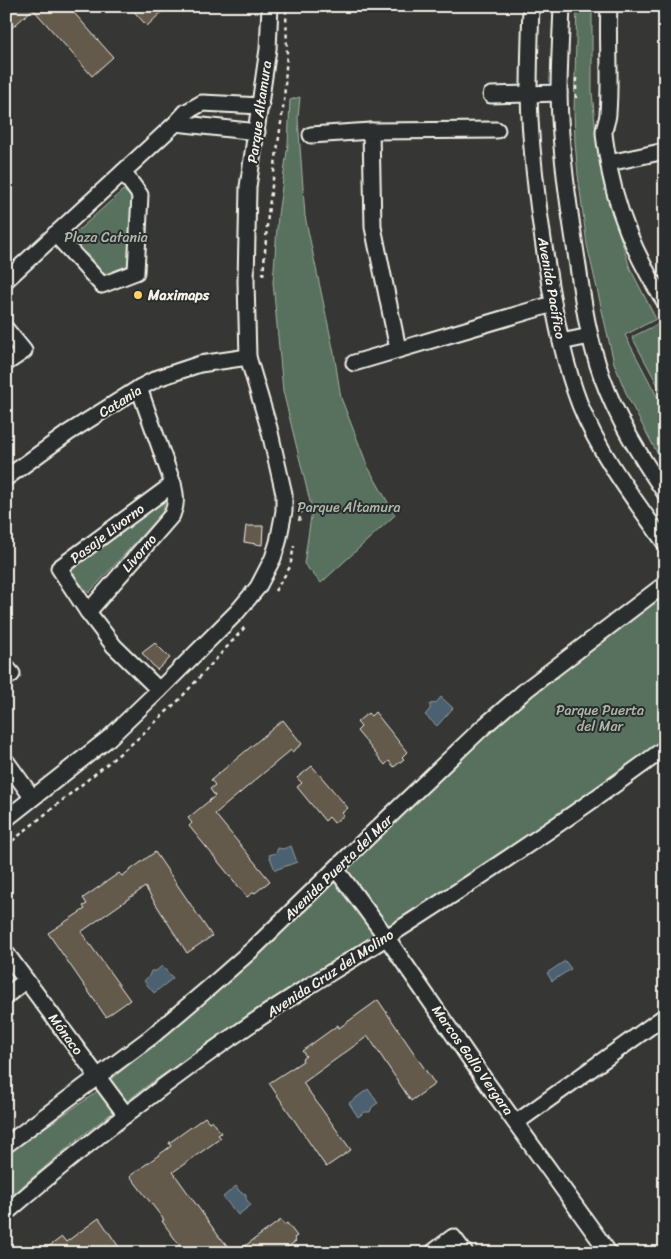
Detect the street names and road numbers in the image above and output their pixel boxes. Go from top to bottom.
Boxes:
street label: Parque Altamura [240,59,279,165]
street label: Avenida Pacífico [530,234,573,341]
street label: Catania [94,378,147,425]
street label: Pasaje Livorno [67,500,147,566]
street label: Livorno [118,531,160,575]
street label: Avenida Puerta del Mar [277,807,400,927]
street label: Avenida Cruz del Molino [261,923,399,1025]
street label: Marcos Gallo Vergara [425,1000,520,1121]
street label: Mónaco [42,1008,90,1061]

